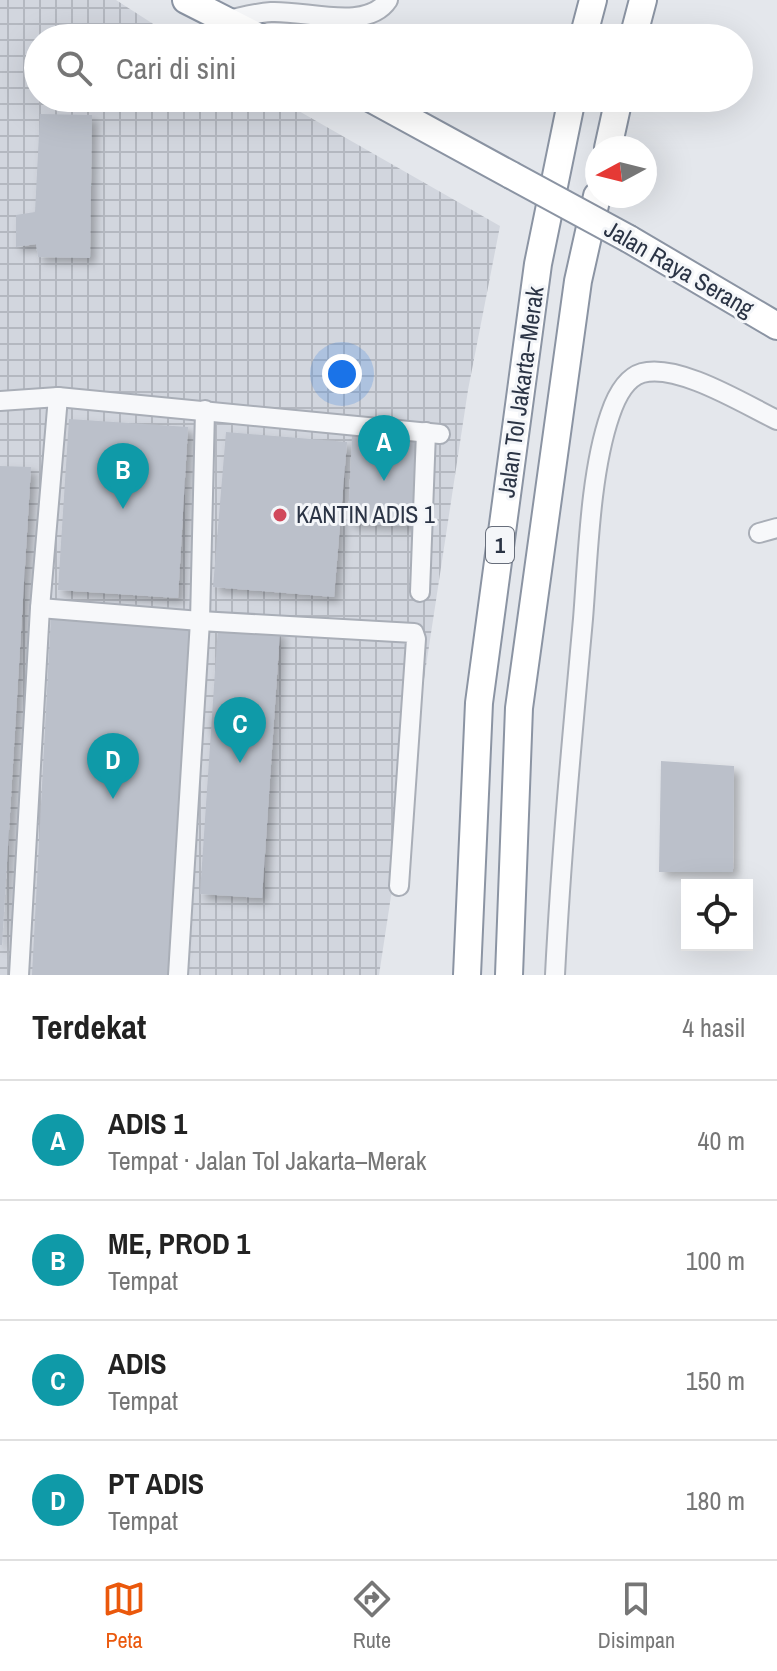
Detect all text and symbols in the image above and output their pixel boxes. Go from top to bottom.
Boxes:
search box [24,24,753,112]
icon: search [52,46,96,90]
text: Cari di sini [116,48,236,88]
north arrow [585,136,657,208]
street label: Jalan Raya Serang [599,212,760,324]
street label: Jalan Tol Jakarta–Merak [489,284,551,500]
your location [322,354,362,394]
pin: A [358,415,410,481]
pin: B [97,443,149,509]
place label: KANTIN ADIS 1 [296,498,435,530]
marker: KANTIN ADIS 1 [271,506,289,524]
road number: 1 [486,527,514,563]
pin: C [214,697,266,763]
pin: D [87,733,139,799]
map controls [681,879,753,951]
button: locate [681,879,753,951]
text: Terdekat [32,1004,146,1050]
text: 4 hasil [682,1010,745,1045]
text: ADIS 1 [108,1103,187,1143]
text: A [50,1123,66,1158]
text: 40 m [698,1123,745,1158]
text: Tempat · Jalan Tol Jakarta–Merak [108,1143,426,1178]
text: ME, PROD 1 [108,1223,250,1263]
text: B [50,1243,66,1278]
text: 100 m [686,1243,745,1278]
text: Tempat [108,1263,178,1298]
text: ADIS [108,1343,167,1383]
text: C [50,1363,66,1398]
text: 150 m [686,1363,745,1398]
text: Tempat [108,1383,178,1418]
text: PT ADIS [108,1463,204,1503]
text: D [50,1483,66,1518]
text: 180 m [686,1483,745,1518]
text: Tempat [108,1503,178,1538]
tab: Peta [102,1577,146,1655]
tab: Rute [350,1577,394,1655]
tab: Disimpan [598,1577,675,1655]

